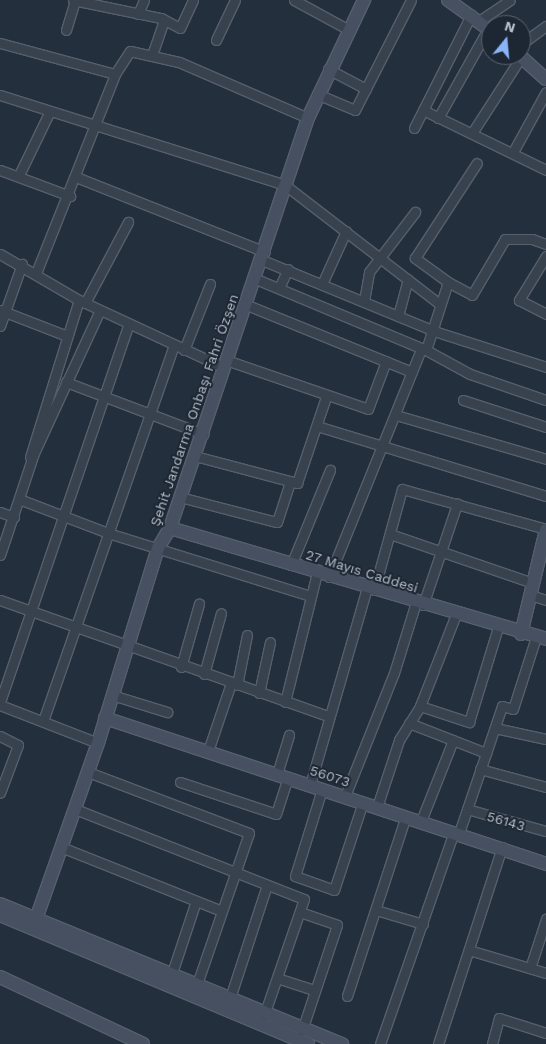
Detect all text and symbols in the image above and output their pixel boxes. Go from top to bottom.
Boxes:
north arrow [481,15,531,65]
text: N [503,17,517,36]
street label: Şehit Jandarma Onbaşı Fahri Özşen [146,291,242,529]
street label: 27 Mayıs Caddesi [303,546,421,596]
street label: 56073 [308,762,352,790]
street label: 56143 [485,808,527,834]

